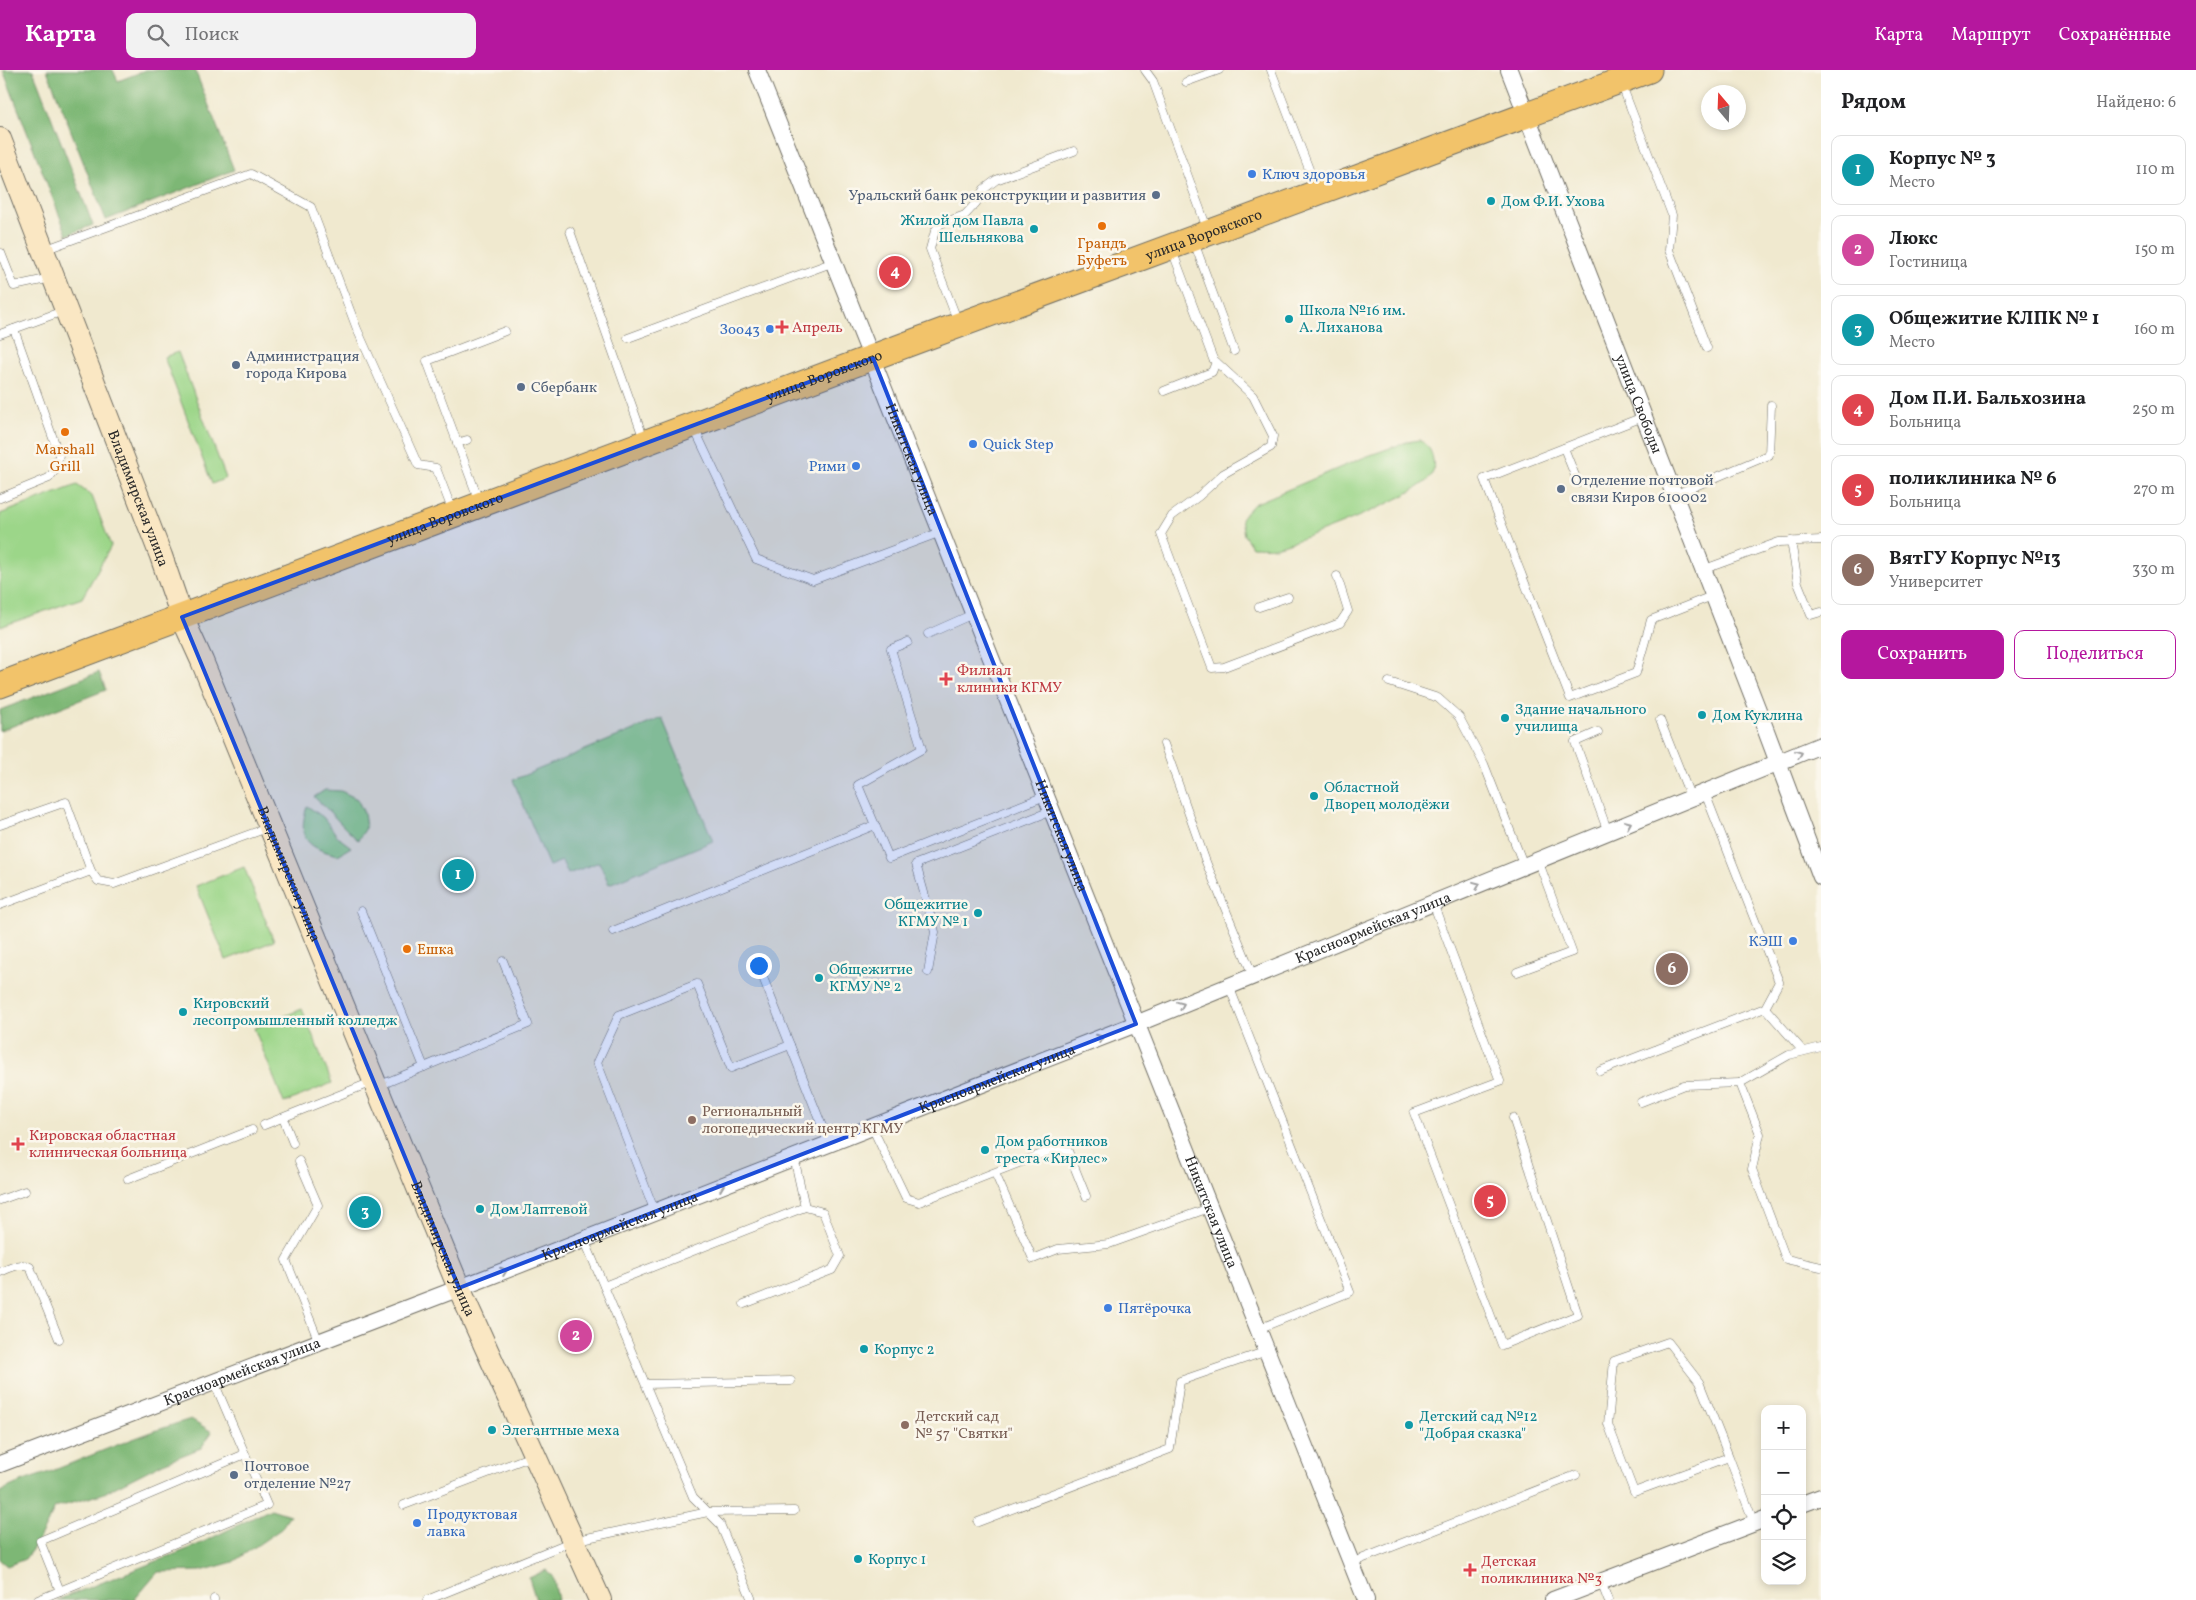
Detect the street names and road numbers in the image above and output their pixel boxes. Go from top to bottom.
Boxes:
street label: улица Воровского [1143,205,1265,267]
street label: улица Воровского [763,346,886,409]
street label: улица Свободы [1609,351,1666,457]
street label: Никитская улица [879,400,942,519]
street label: Владимирская улица [101,427,173,570]
street label: улица Воровского [384,488,507,551]
street label: Никитская улица [1028,777,1092,896]
street label: Владимирская улица [251,803,325,946]
street label: Красноармейская улица [1292,888,1454,970]
street label: Красноармейская улица [916,1040,1079,1120]
street label: Никитская улица [1178,1153,1242,1272]
street label: Владимирская улица [404,1178,480,1320]
street label: Красноармейская улица [539,1187,702,1267]
street label: Красноармейская улица [161,1333,324,1412]

